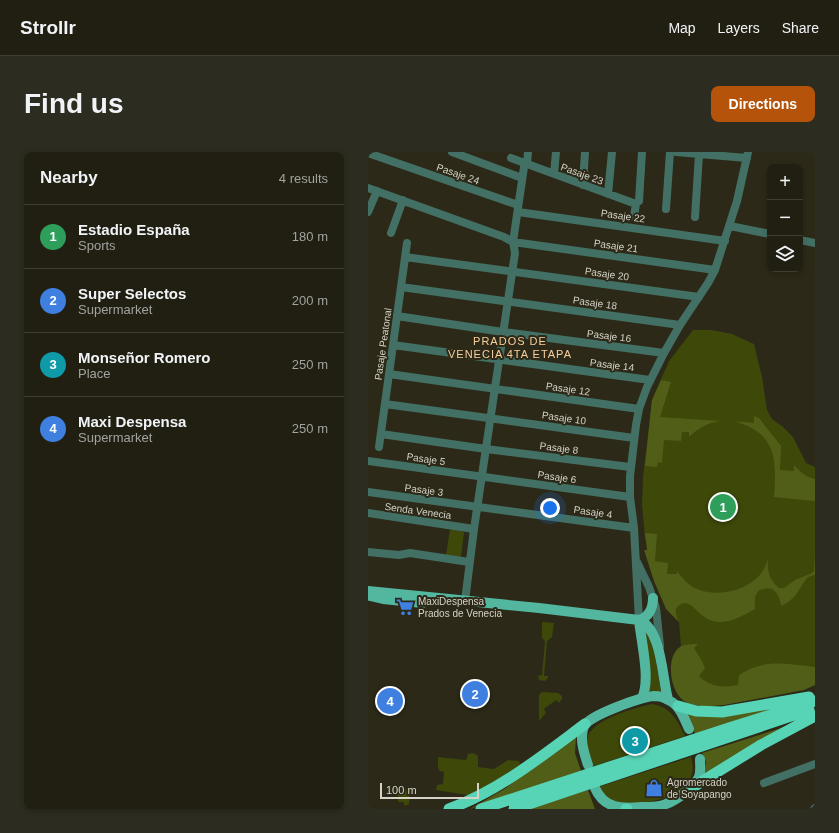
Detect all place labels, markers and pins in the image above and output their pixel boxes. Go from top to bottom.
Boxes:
pin: 1 [710,492,736,522]
place label: MaxiDespensa Prados de Venecia [418,596,502,619]
supermarket icon: MaxiDespensa Prados de Venecia [395,597,415,617]
pin: 2 [462,679,488,709]
pin: 4 [377,686,403,716]
pin: 3 [622,726,648,756]
place label: Agromercado de Soyapango [667,777,732,800]
shop icon: Agromercado de Soyapango [644,778,664,798]

